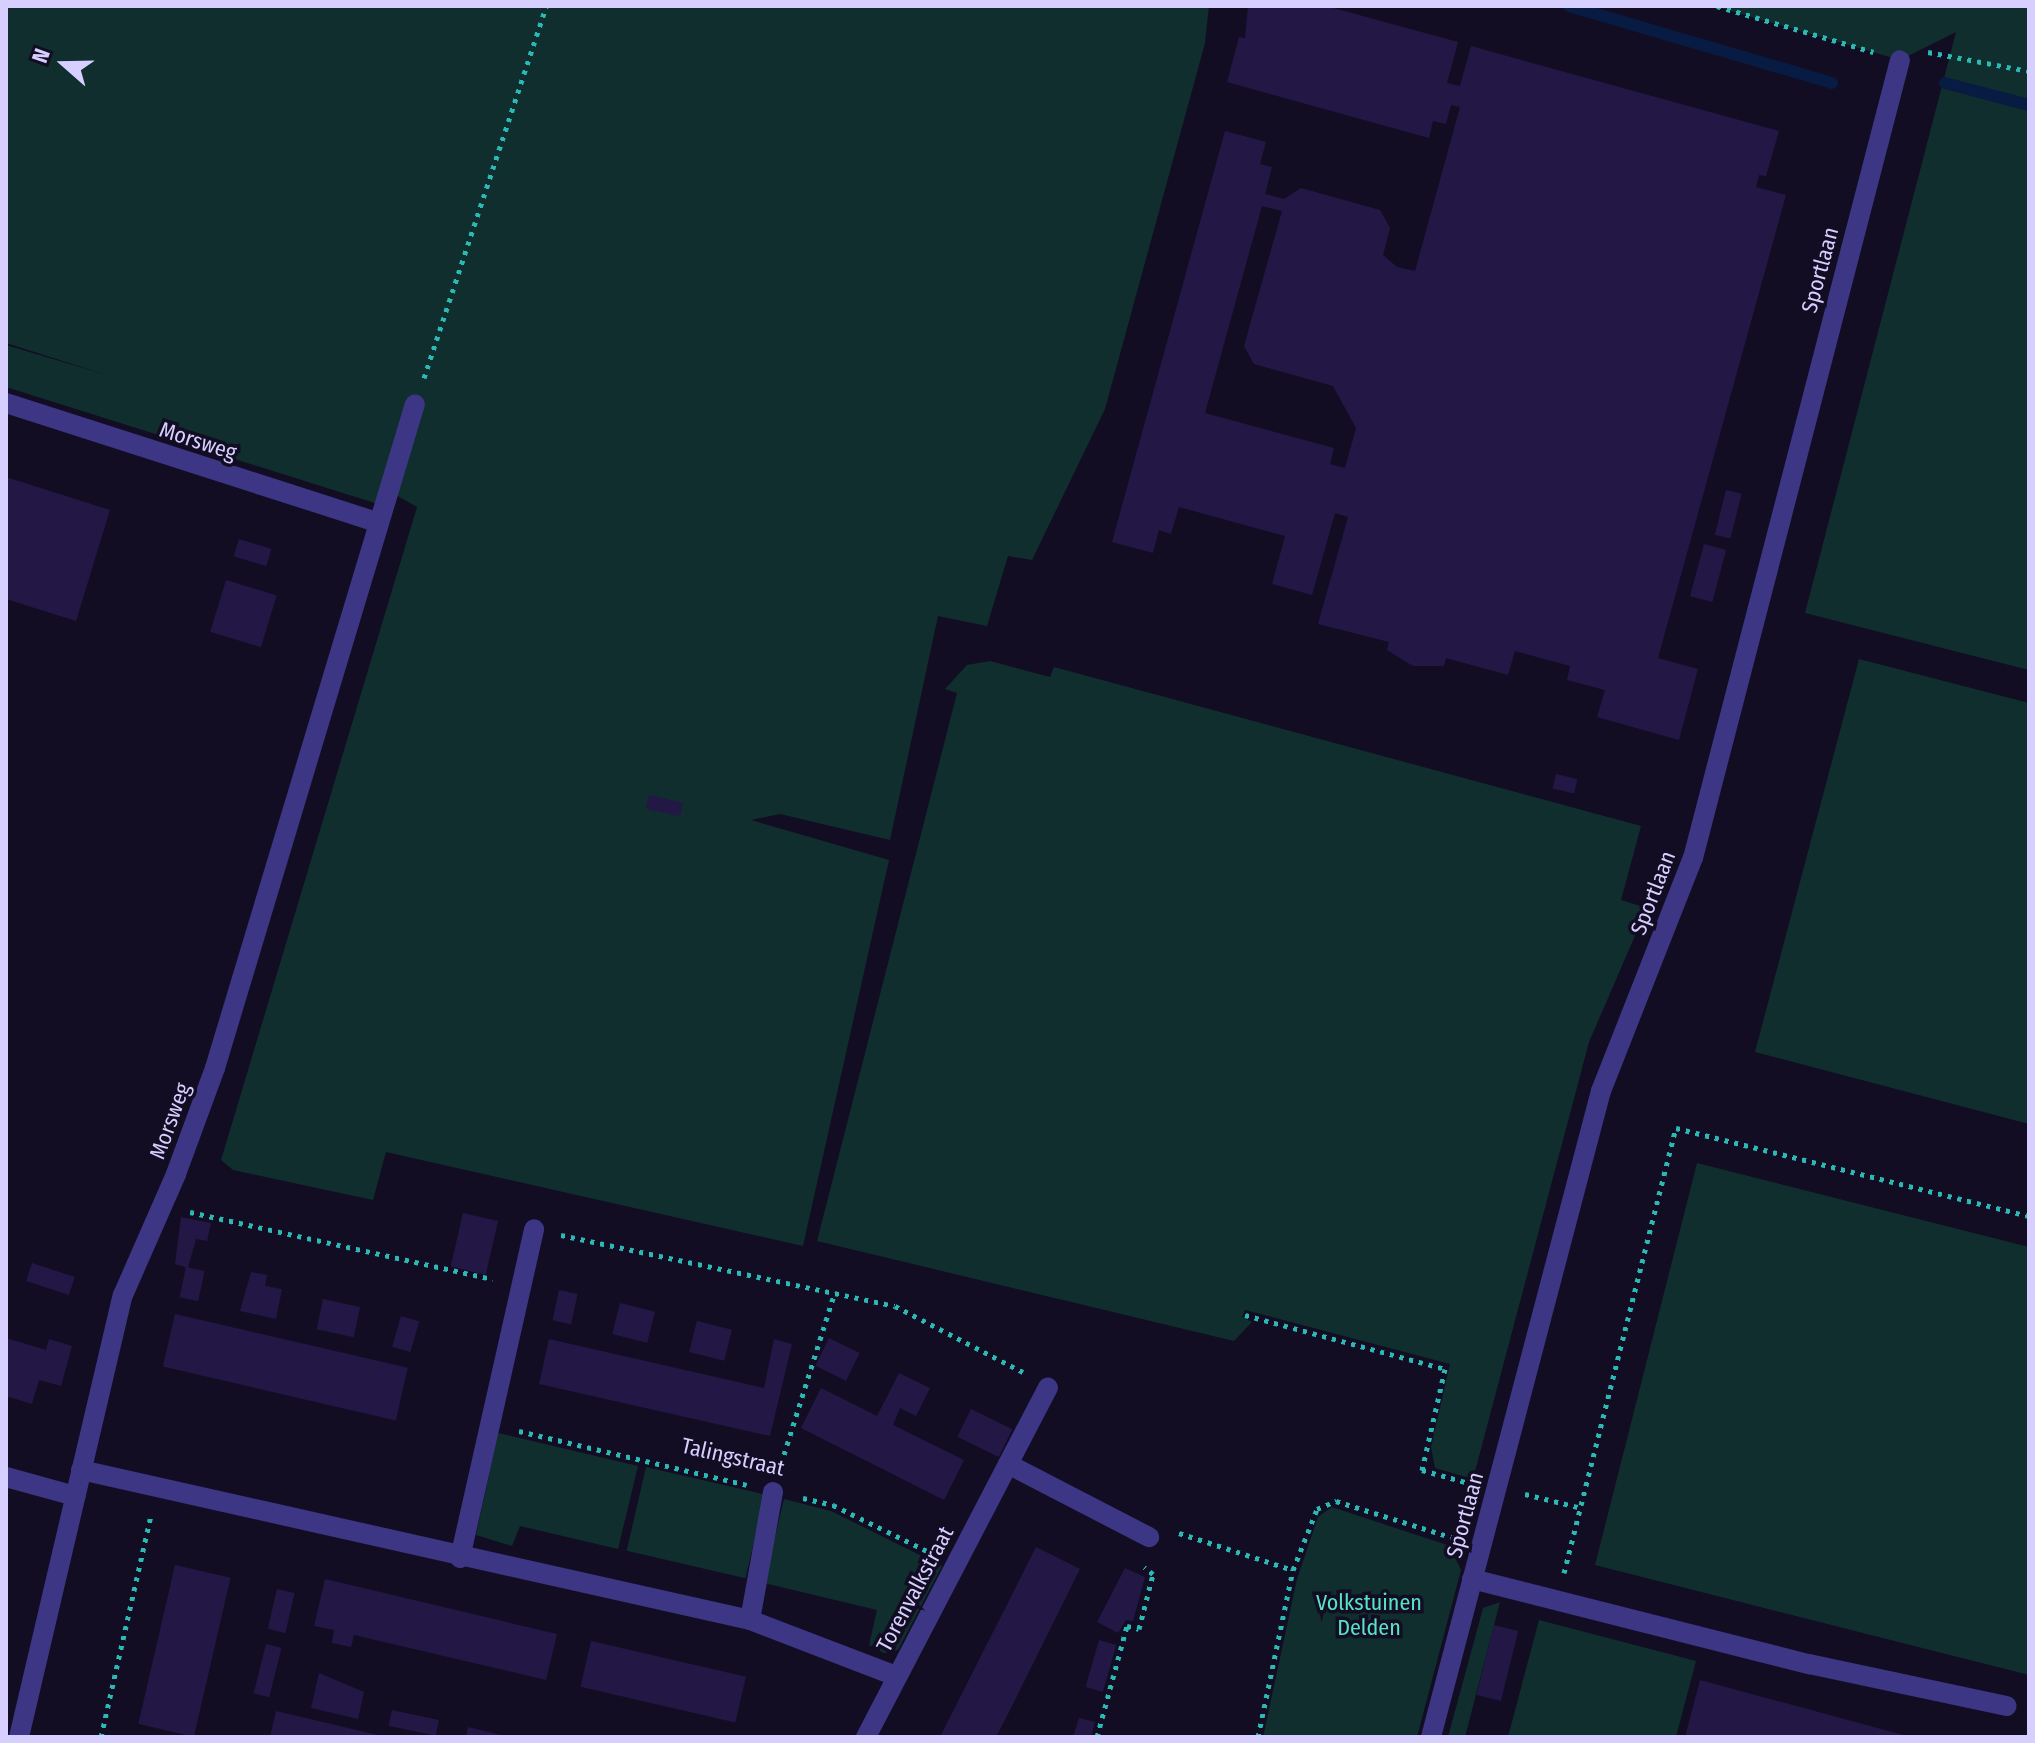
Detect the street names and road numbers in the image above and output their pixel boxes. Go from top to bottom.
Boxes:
street label: Sportlaan [1796,224,1844,316]
street label: Morsweg [156,416,240,466]
street label: Sportlaan [1625,847,1681,939]
street label: Morsweg [144,1079,196,1163]
street label: Talingstraat [679,1432,787,1482]
street label: Sportlaan [1441,1469,1489,1561]
street label: Torenvalkstraat [871,1522,959,1656]

